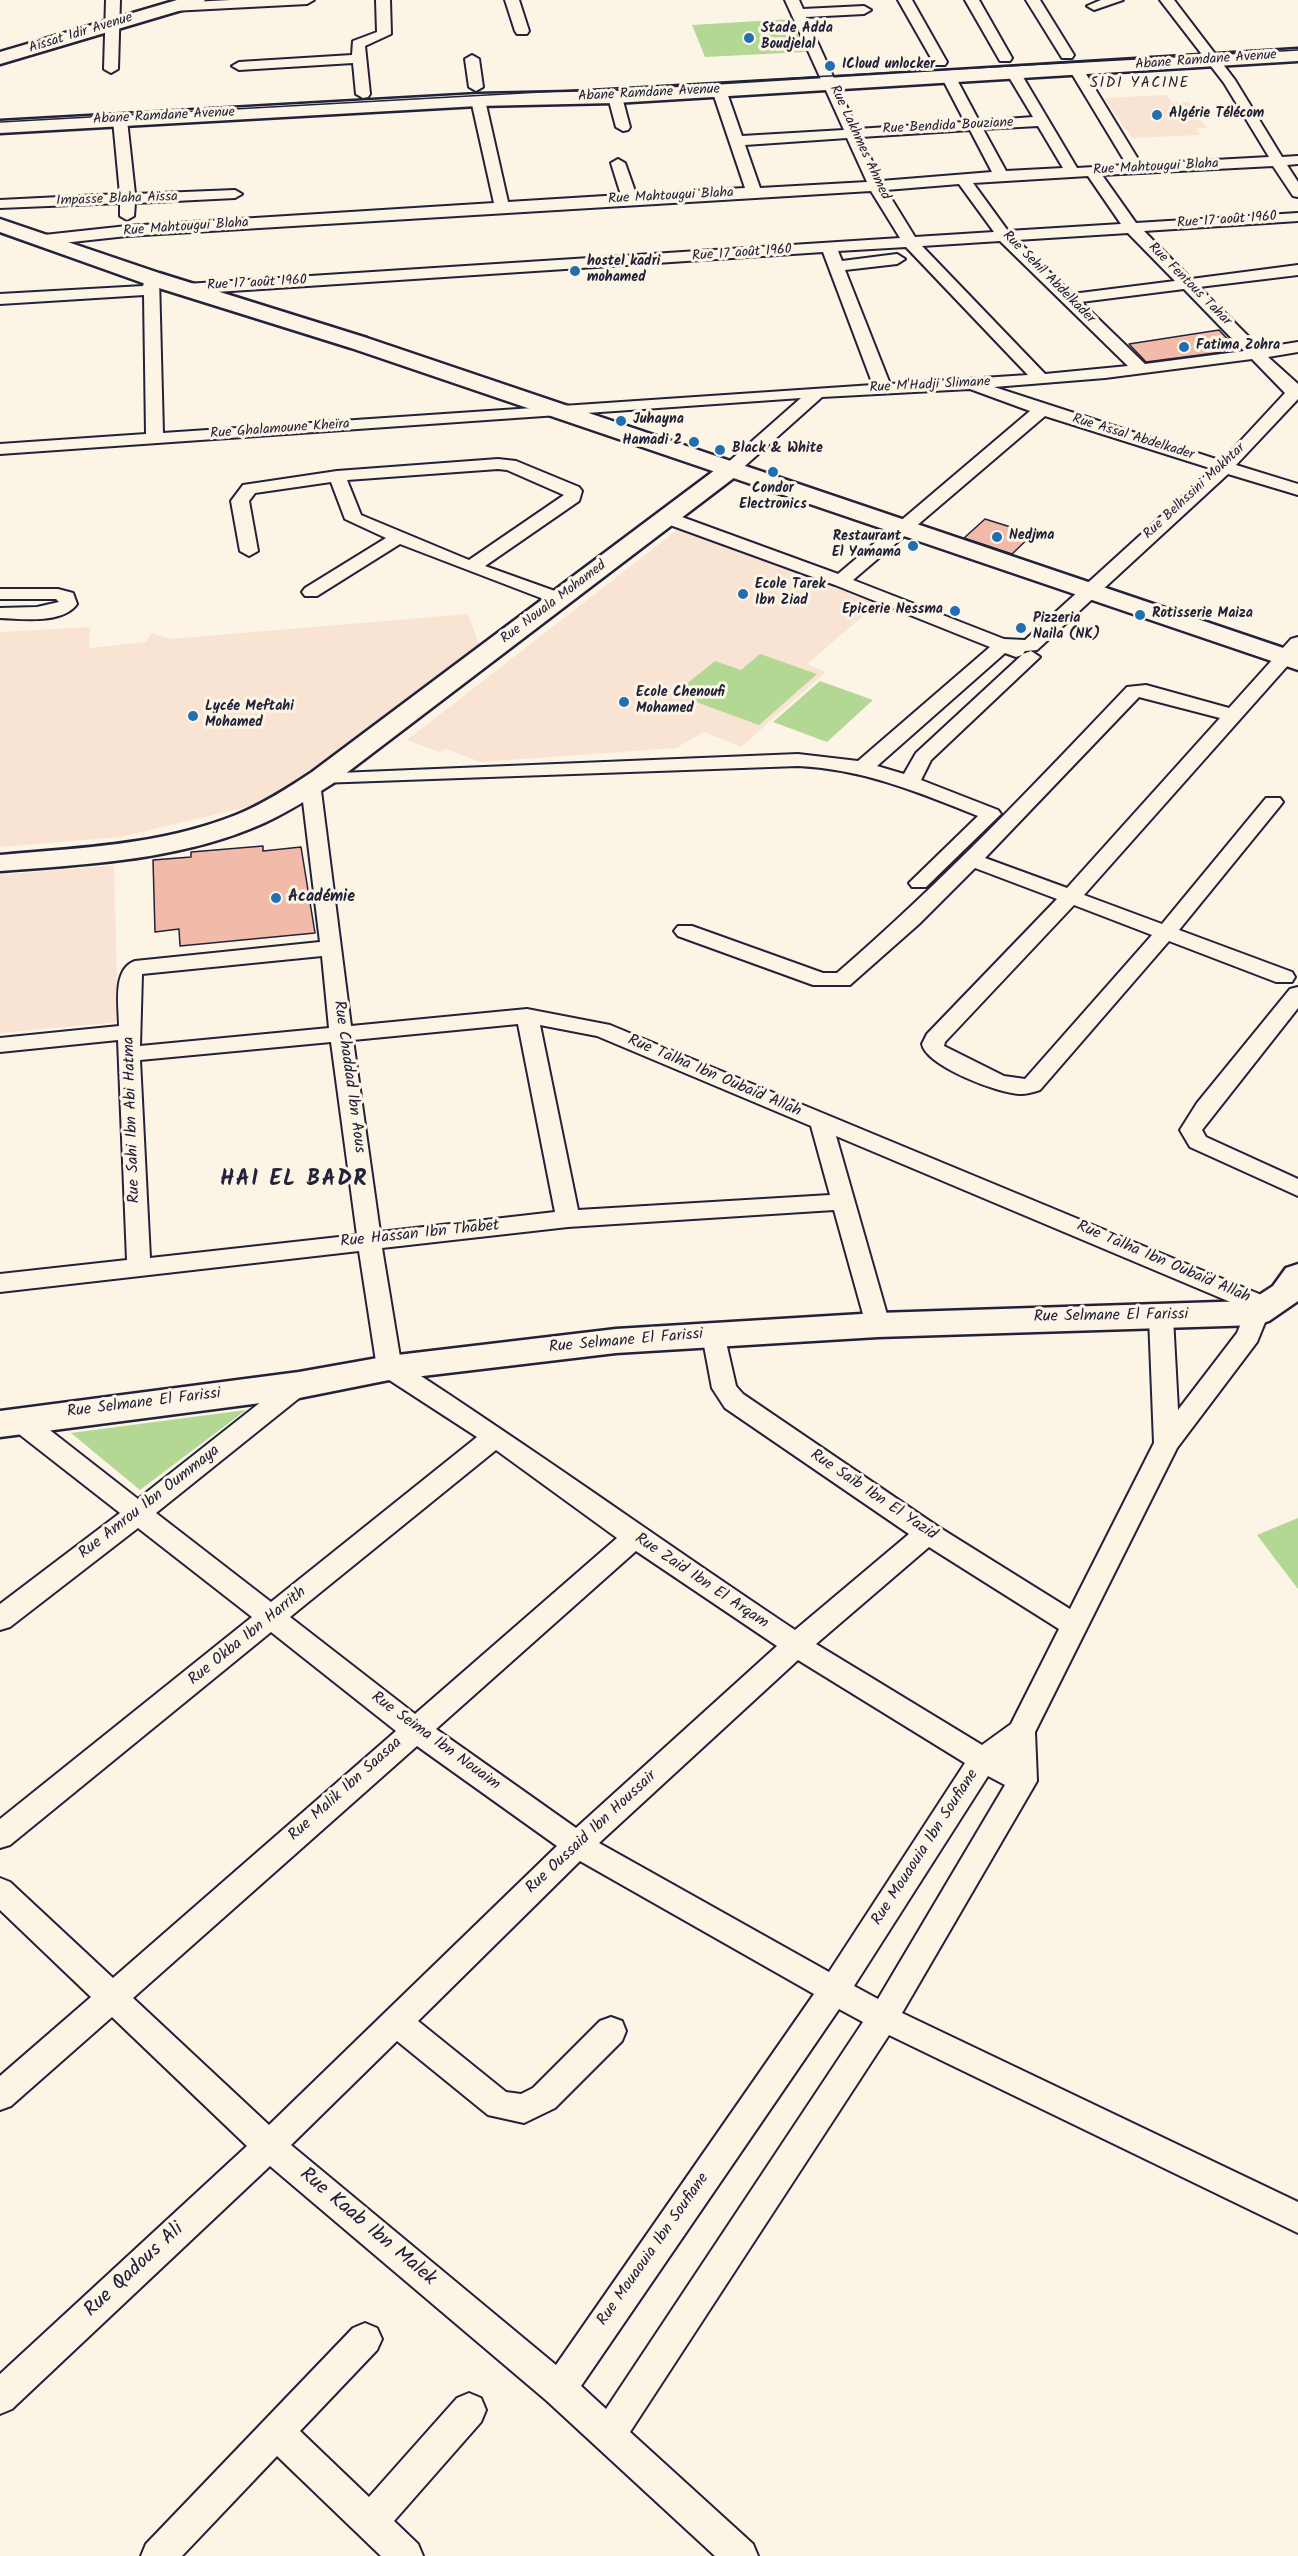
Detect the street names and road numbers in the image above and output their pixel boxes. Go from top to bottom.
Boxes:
street label: Aïssat Idir Avenue [27,10,135,58]
street label: Abane Ramdane Avenue [1135,48,1277,74]
street label: Abane Ramdane Avenue [578,82,720,106]
street label: Rue Lakhmes Ahmed [825,83,893,203]
street label: Abane Ramdane Avenue [93,105,235,129]
street label: Rue Bendida Bouziane [882,115,1014,139]
street label: Rue Mahtougui Blaha [1093,156,1219,180]
street label: Rue Mahtougui Blaha [608,185,734,209]
street label: Impasse Blaha Aïssa [56,189,178,211]
street label: Rue 17 août 1960 [1177,209,1277,233]
street label: Rue Mahtougui Blaha [123,215,249,241]
street label: Rue Sehil Abdelkader [998,228,1098,328]
street label: Rue Fentous Tahar [1144,240,1234,330]
street label: Rue 17 août 1960 [692,242,792,266]
street label: Rue 17 août 1960 [207,273,307,295]
street label: Rue M'Hadji Slimane [869,374,991,398]
street label: Rue Assal Abdelkader [1070,411,1196,465]
street label: Rue Ghalamoune Kheïra [210,417,350,443]
street label: Rue Belhssini Mokhtar [1141,441,1249,543]
street label: Rue Nouala Mohamed [498,558,610,648]
street label: Rue Chaddad Ibn Aous [328,999,368,1155]
street label: Rue Talha Ibn Oubaid Allah [624,1032,804,1122]
street label: Rue Sahi Ibn Abi Hatma [120,1036,146,1204]
street label: Rue Hassan Ibn Thabet [340,1217,500,1253]
street label: Rue Talha Ibn Oubaid Allah [1073,1218,1253,1308]
street label: Rue Selmane El Farissi [1033,1306,1189,1328]
street label: Rue Selmane El Farissi [548,1326,704,1358]
street label: Rue Selmane El Farissi [66,1385,222,1423]
street label: Rue Amrou Ibn Oummaya [76,1442,224,1564]
street label: Rue Saïb Ibn El Yazid [806,1446,940,1546]
street label: Rue Zaid Ibn El Arqam [630,1530,772,1634]
street label: Rue Okba Ibn Harrith [185,1584,311,1690]
street label: Rue Seima Ibn Nouaim [367,1689,503,1795]
street label: Rue Malik Ibn Saasaa [285,1734,407,1846]
street label: Rue Oussaid Ibn Houssair [523,1767,661,1899]
street label: Rue Mouaouia Ibn Soufiane [868,1767,984,1929]
street label: Rue Kaab Ibn Malek [294,2164,440,2292]
street label: Rue Mouaouia Ibn Soufiane [594,2170,714,2330]
street label: Rue Qadous Ali [80,2219,190,2323]

